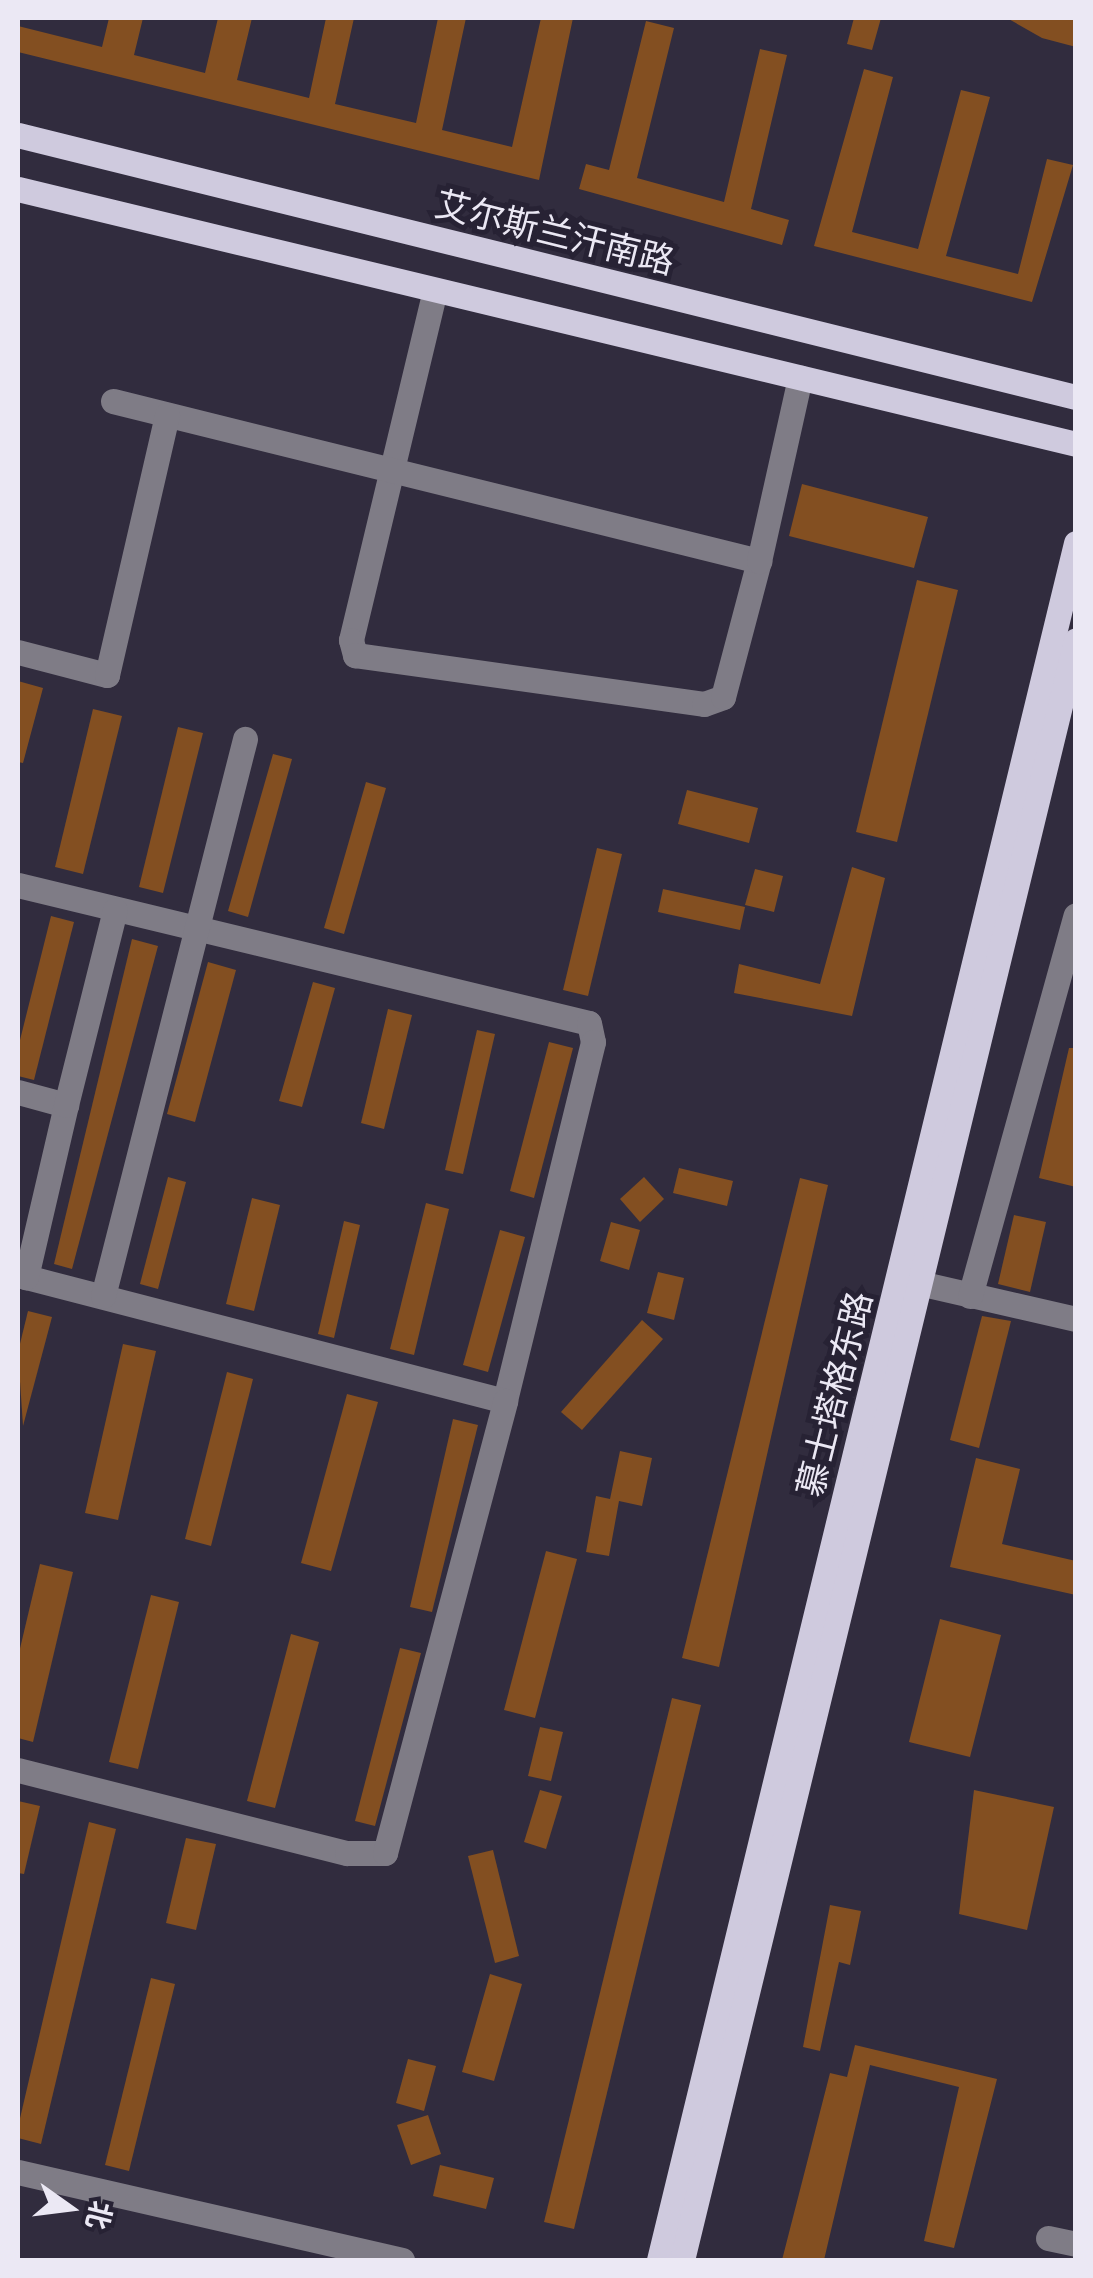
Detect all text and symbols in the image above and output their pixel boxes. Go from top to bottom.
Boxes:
street label: 艾尔斯兰汗南路 [431,182,679,282]
street label: 慕士塔格东路 [788,1287,880,1501]
north arrow [20,2158,120,2258]
text: 北 [80,2198,118,2233]

